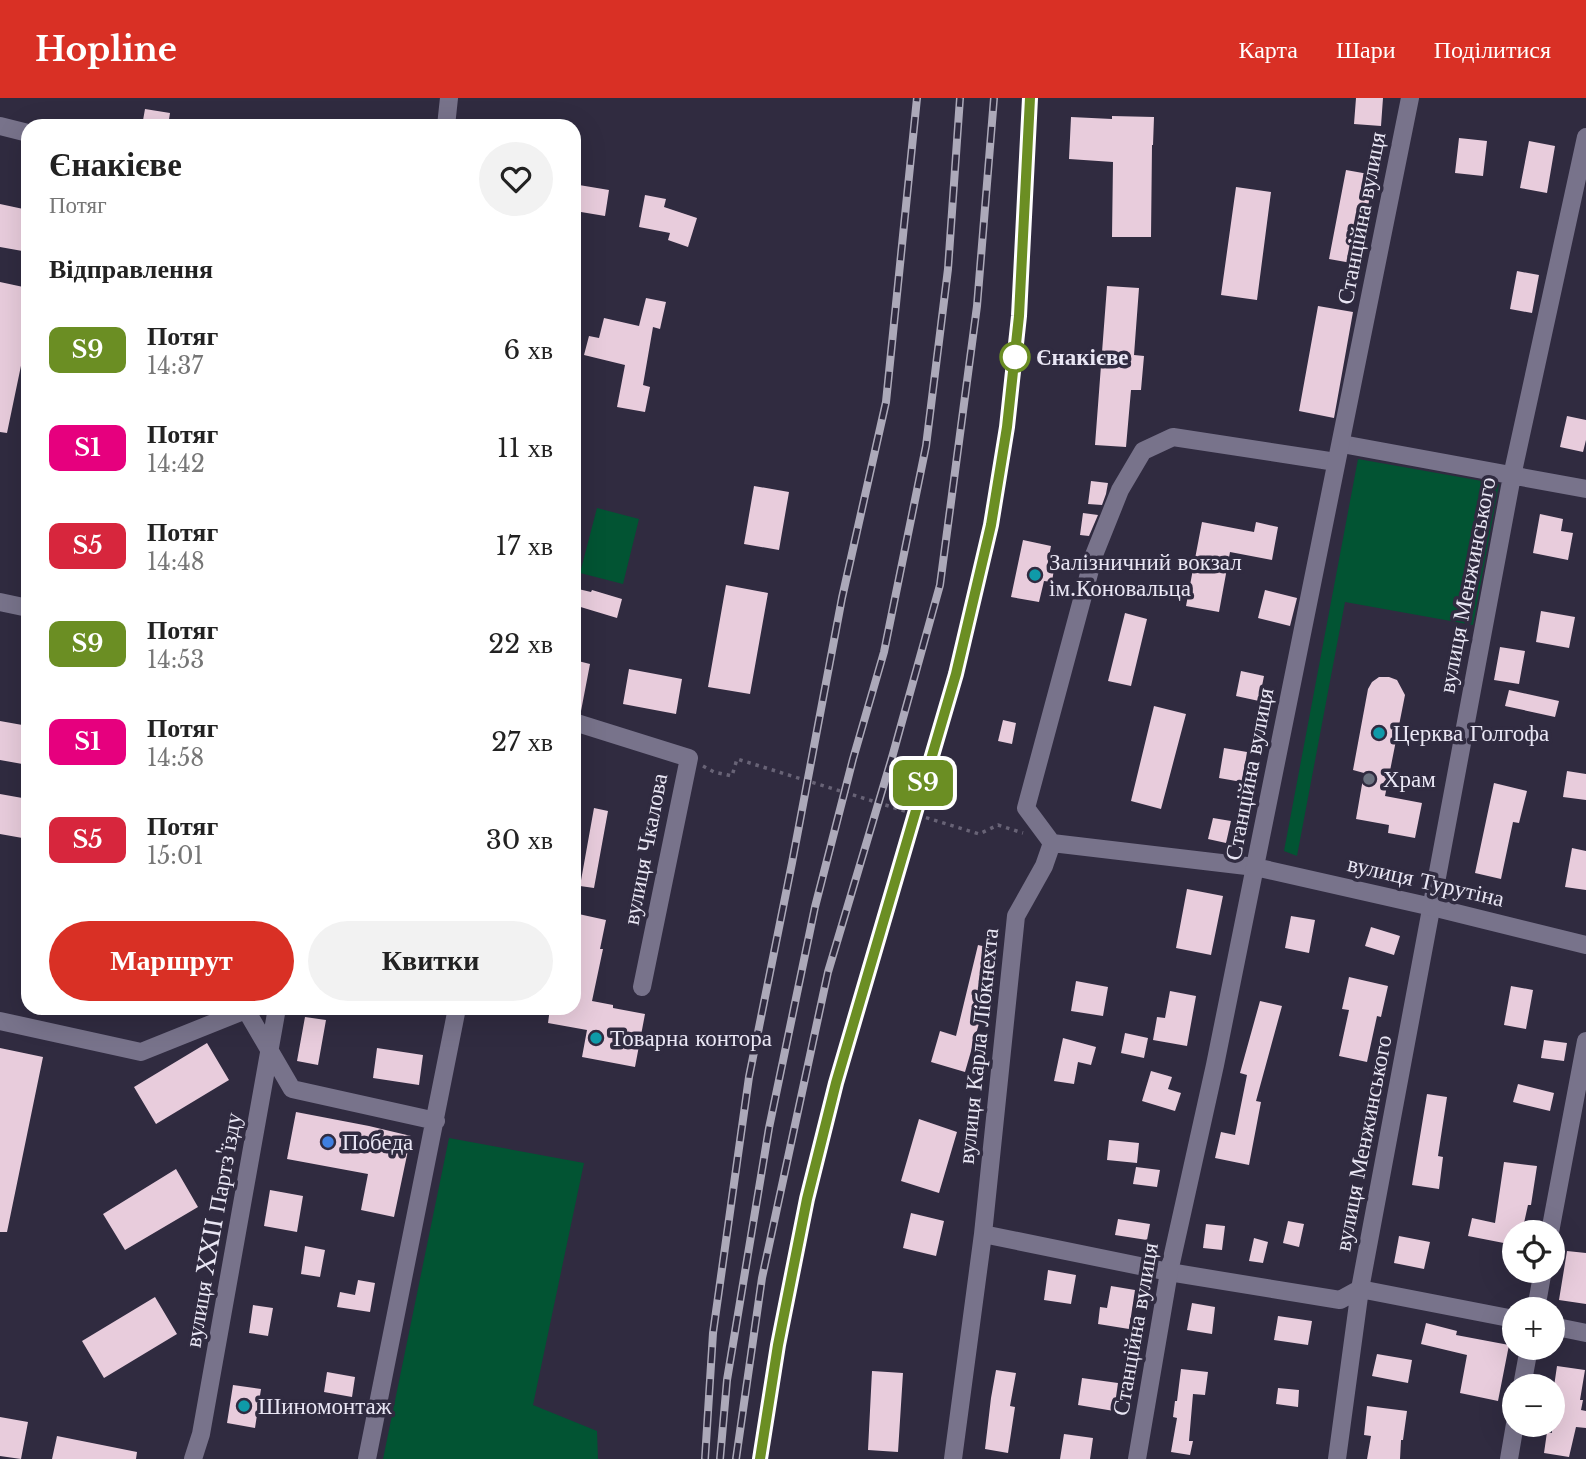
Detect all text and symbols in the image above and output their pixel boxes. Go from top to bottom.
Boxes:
text: Hopline [35,29,177,70]
text: Карта [1238,35,1298,64]
text: Шари [1336,35,1396,64]
text: Поділитися [1434,35,1551,64]
street label: Станційна вулиця [1331,129,1392,307]
button: heart [479,142,553,216]
text: Єнакієве [49,144,182,185]
text: Потяг [49,191,107,219]
text: Відправлення [49,253,213,285]
text: Потяг [147,320,218,352]
text: 6 хв [504,334,553,366]
text: S9 [71,335,104,364]
marker: Єнакієве [1000,342,1030,372]
place label: Єнакієве [1036,343,1129,371]
text: 14:37 [147,352,203,380]
text: Потяг [147,418,218,450]
text: 11 хв [497,432,553,464]
text: S1 [74,433,101,462]
text: 14:42 [147,450,205,478]
street label: вулиця Менжинського [1432,475,1502,695]
text: Потяг [147,516,218,548]
text: 17 хв [496,530,553,562]
text: S5 [72,531,103,560]
text: 14:48 [147,548,205,576]
place label: Залізничний вокзал ім.Коновальца [1049,548,1242,602]
marker: Залізничний вокзал ім.Коновальца [1027,567,1043,583]
text: Потяг [147,614,218,646]
text: 22 хв [488,628,553,660]
text: S9 [71,629,104,658]
text: 14:53 [147,646,205,674]
street label: Станційна вулиця [1219,685,1280,863]
text: Потяг [147,712,218,744]
place label: Церква Голгофа [1393,719,1549,747]
marker: Церква Голгофа [1371,725,1387,741]
text: 27 хв [491,726,553,758]
text: S1 [74,727,101,756]
text: 14:58 [147,744,204,772]
line badge: S9 [892,760,954,806]
place label: Храм [1383,765,1436,793]
text: S9 [907,768,939,797]
street label: вулиця Чкалова [617,771,673,927]
marker: Храм [1361,771,1377,787]
text: Потяг [147,810,218,842]
text: 30 хв [486,824,553,856]
text: S5 [72,825,103,854]
text: 15:01 [147,842,204,870]
street label: вулиця Турутіна [1345,849,1507,913]
button: Маршрут [49,921,294,1001]
button: Квитки [308,921,553,1001]
street label: вулиця Карла Лібкнехта [952,927,1004,1165]
place label: Товарна контора [610,1024,772,1052]
marker: Товарна контора [588,1030,604,1046]
street label: вулиця Менжинського [1328,1033,1398,1253]
street label: вулиця XXII Партз'їзду [179,1110,248,1350]
place label: Победа [342,1128,413,1156]
marker: Победа [320,1134,336,1150]
map controls [1502,1220,1565,1437]
button: locate [1502,1220,1565,1283]
street label: Станційна вулиця [1106,1240,1164,1418]
button: + [1502,1297,1565,1360]
button: − [1502,1374,1565,1437]
place label: Шиномонтаж [258,1392,392,1420]
marker: Шиномонтаж [236,1398,252,1414]

